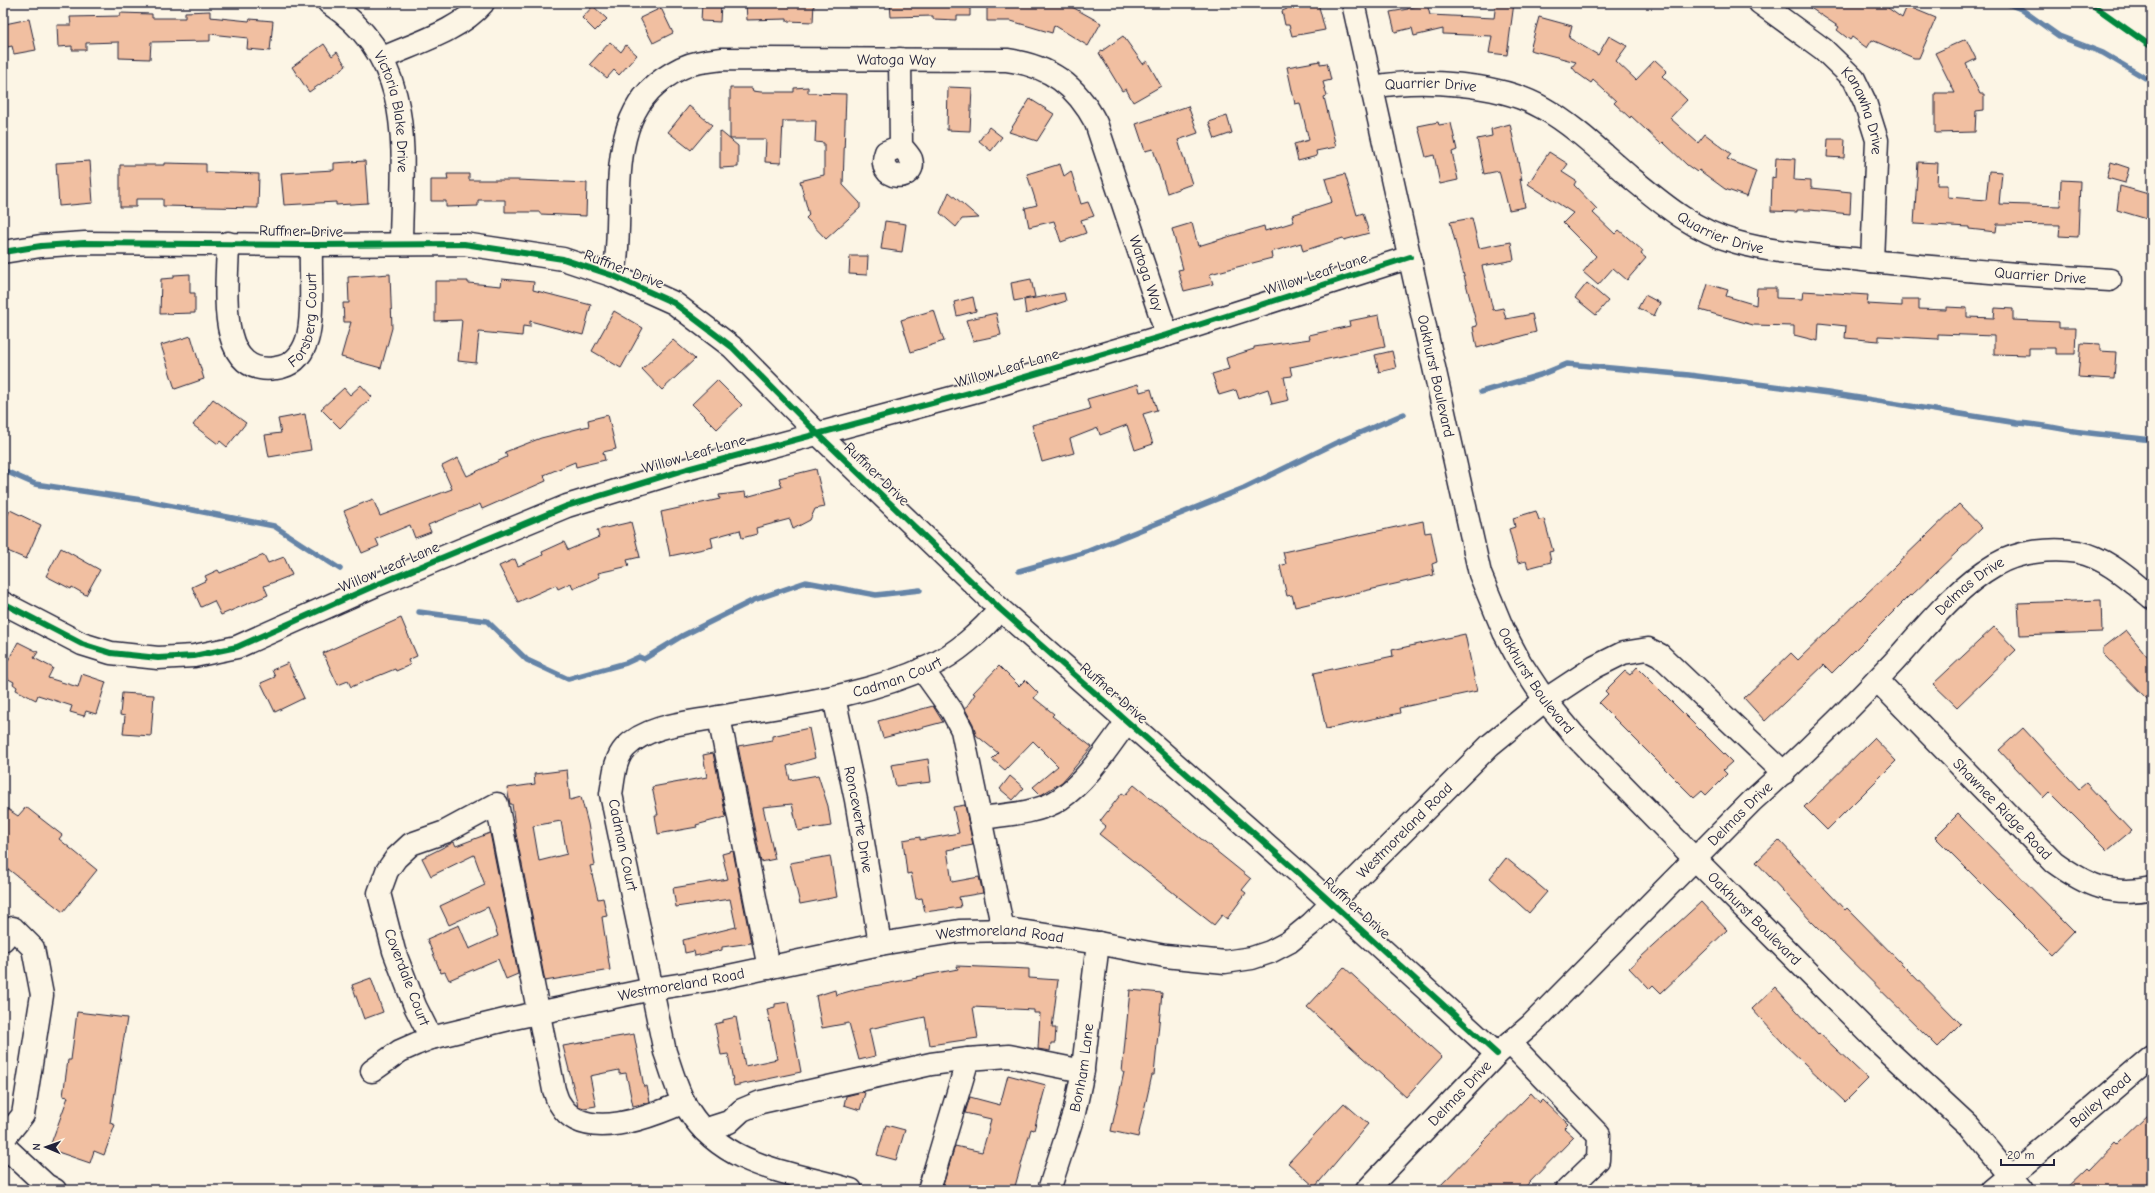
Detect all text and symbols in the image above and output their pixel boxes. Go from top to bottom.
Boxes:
street label: Victoria Blake Drive [370,48,412,173]
street label: Watoga Way [857,50,936,69]
street label: Kanawha Drive [1837,63,1886,156]
street label: Quarrier Drive [1384,74,1478,96]
street label: Quarrier Drive [1674,207,1766,257]
street label: Ruffner Drive [259,221,344,241]
street label: Watoga Way [1125,233,1167,314]
street label: Ruffner Drive [582,246,667,293]
street label: Willow Leaf Lane [1262,249,1370,299]
street label: Quarrier Drive [1994,263,2087,288]
street label: Forsberg Court [284,272,320,371]
street label: Oakhurst Boulevard [1414,313,1458,439]
street label: Willow Leaf Lane [953,344,1061,391]
street label: Willow Leaf Lane [640,430,748,477]
street label: Ruffner Drive [841,438,914,510]
street label: Willow Leaf Lane [336,538,442,596]
street label: Delmas Drive [1931,552,2008,619]
street label: Oakhurst Boulevard [1494,624,1578,738]
street label: Cadman Court [851,652,946,701]
street label: Ruffner Drive [1076,659,1152,728]
street label: Shawnee Ridge Road [1949,755,2056,864]
street label: Ronceverte Drive [840,765,877,875]
street label: Delmas Drive [1704,778,1777,850]
street label: Westmoreland Road [1353,779,1456,882]
street label: Cadman Court [604,797,642,893]
street label: Oakhurst Boulevard [1704,868,1805,969]
street label: Ruffner Drive [1320,873,1395,943]
street label: Westmoreland Road [935,921,1065,947]
street label: Coverdale Court [380,926,434,1029]
street label: Westmoreland Road [616,964,746,1005]
street label: Bonham Lane [1065,1022,1097,1114]
street label: Delmas Drive [1424,1056,1495,1130]
street label: Bailey Road [2066,1069,2135,1132]
north arrow [26,1127,66,1167]
scale bar [2001,1141,2054,1167]
text: N [30,1143,43,1150]
text: 20 m [2007,1148,2035,1162]

